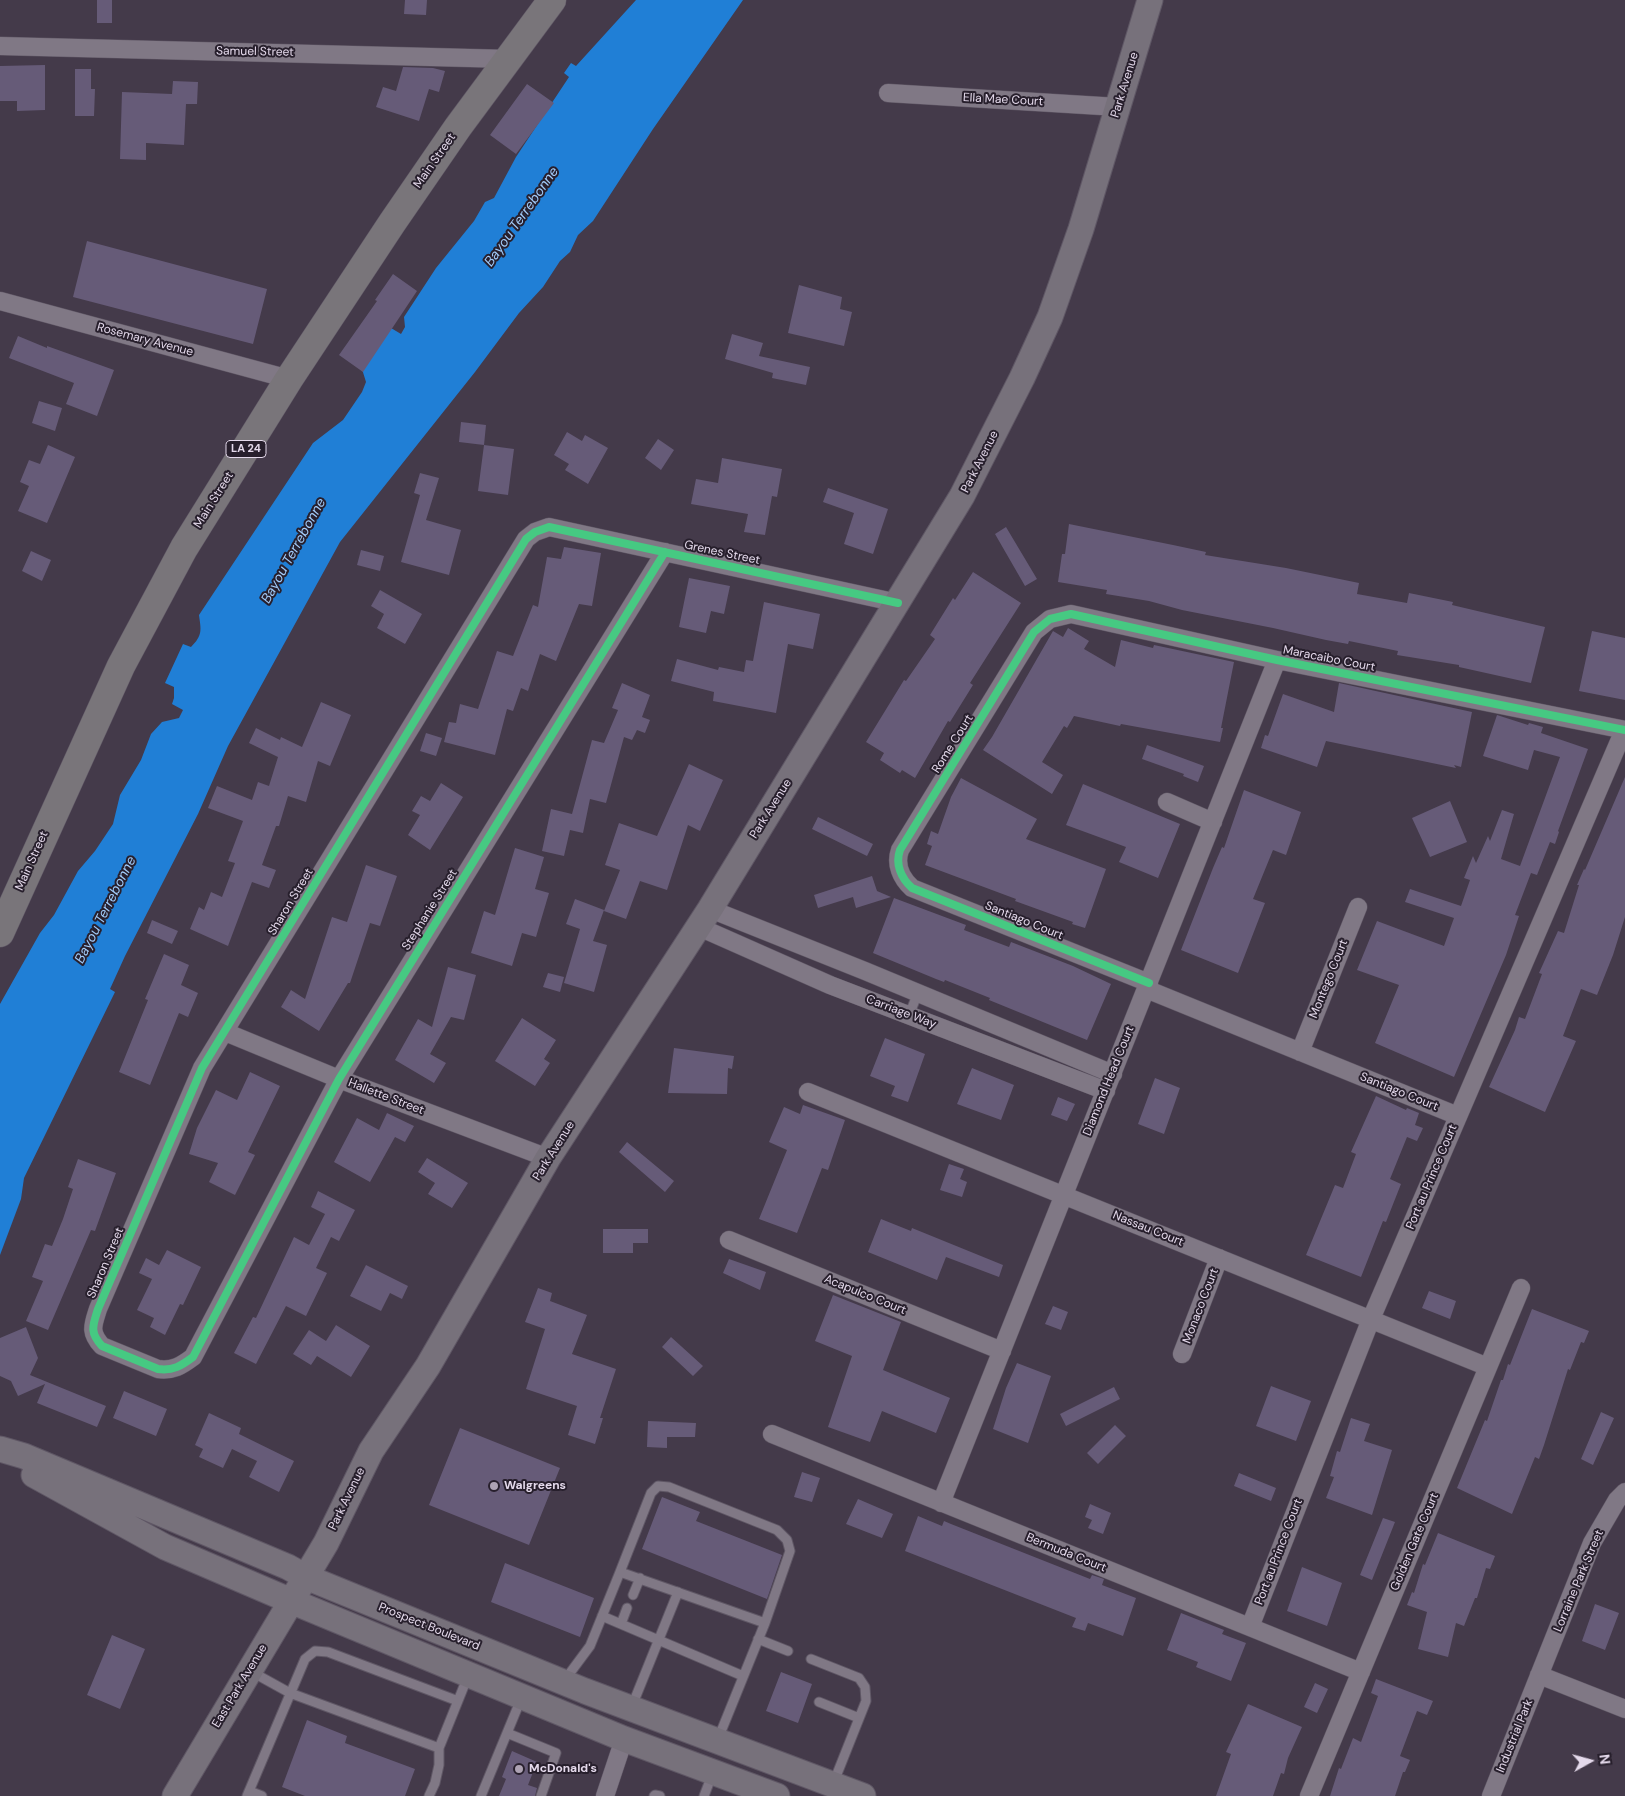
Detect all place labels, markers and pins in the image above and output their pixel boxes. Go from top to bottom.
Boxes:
place label: Walgreens [504,1479,566,1493]
marker: Walgreens [488,1480,500,1492]
place label: McDonald's [529,1762,597,1776]
marker: McDonald's [513,1763,525,1775]

